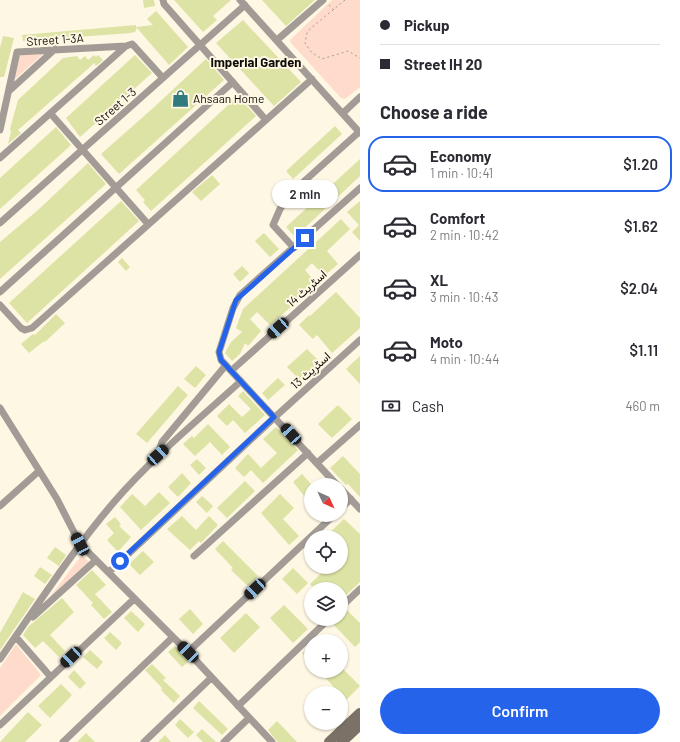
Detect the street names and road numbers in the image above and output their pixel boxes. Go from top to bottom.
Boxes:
street label: Street 1-3A [26,30,84,48]
street label: Street 1-3 [91,84,139,128]
street label: اسٹریٹ 14 [283,266,330,311]
street label: اسٹریٹ 13 [287,349,334,393]

